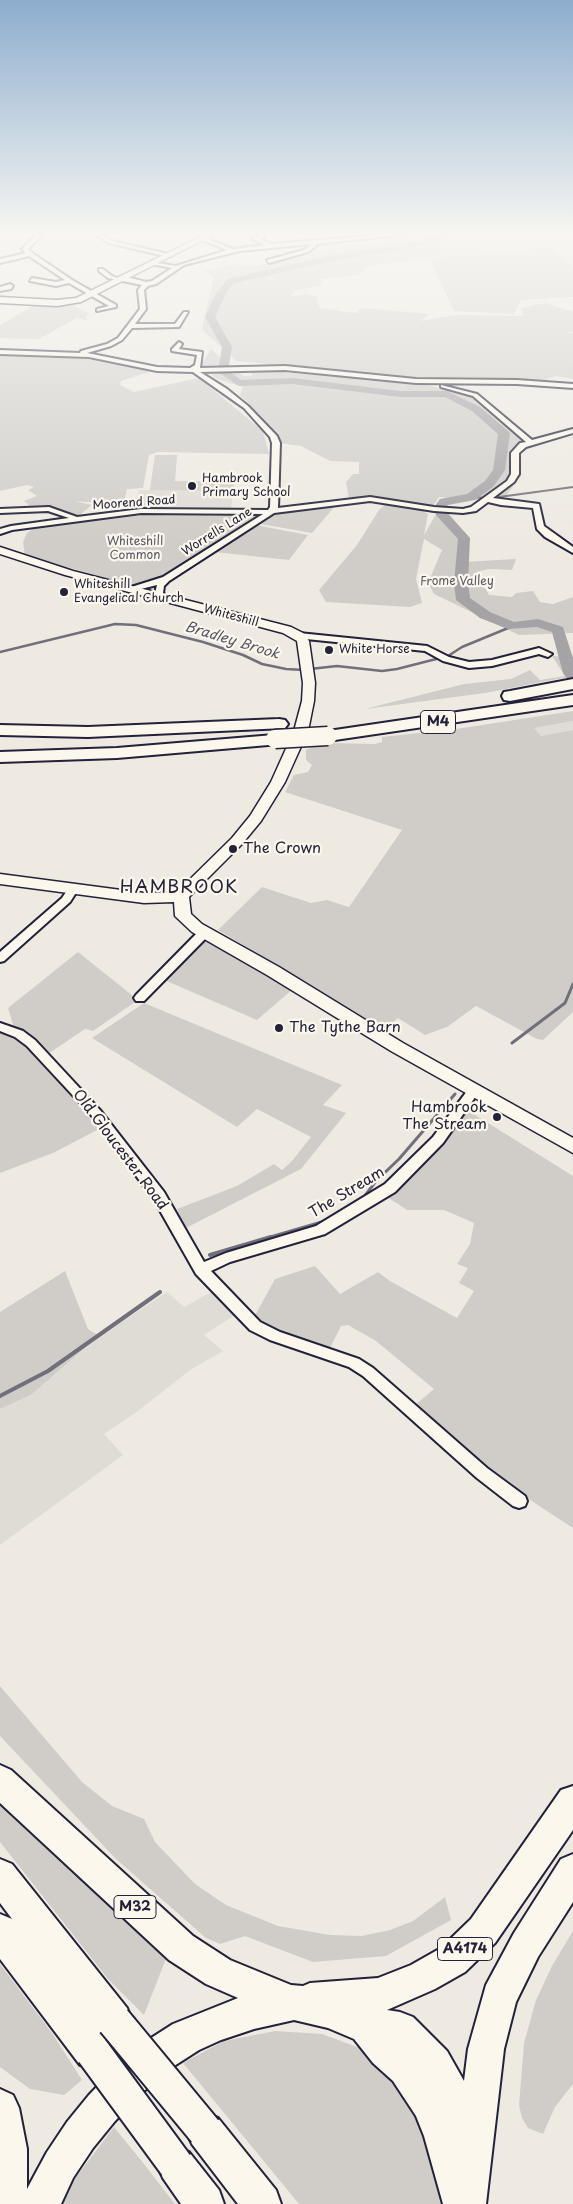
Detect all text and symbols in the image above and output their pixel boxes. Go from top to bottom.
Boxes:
place label: Hambrook Primary School [202,472,290,500]
marker: Hambrook Primary School [186,480,198,492]
street label: Moorend Road [92,493,176,513]
street label: Worrells Lane [179,505,255,559]
park label: Whiteshill Common [107,535,163,563]
park label: Frome Valley [420,575,494,589]
place label: Whiteshill Evangelical Church [74,578,184,606]
marker: Whiteshill Evangelical Church [58,586,70,598]
street label: Whiteshill [202,602,260,630]
water label: Bradley Brook [183,619,281,663]
place label: White Horse [339,643,409,657]
marker: White Horse [323,644,335,656]
road number: M4 [420,710,456,734]
place label: The Crown [243,840,321,858]
marker: The Crown [227,843,239,855]
district label: HAMBROOK [118,877,240,899]
place label: The Tythe Barn [289,1019,401,1037]
marker: The Tythe Barn [273,1022,285,1034]
street label: Old Gloucester Road [69,1086,171,1214]
place label: Hambrook The Stream [402,1099,487,1134]
marker: Hambrook The Stream [491,1111,503,1123]
street label: The Stream [306,1163,388,1223]
road number: M32 [114,1895,156,1918]
road number: A4174 [438,1938,492,1960]

